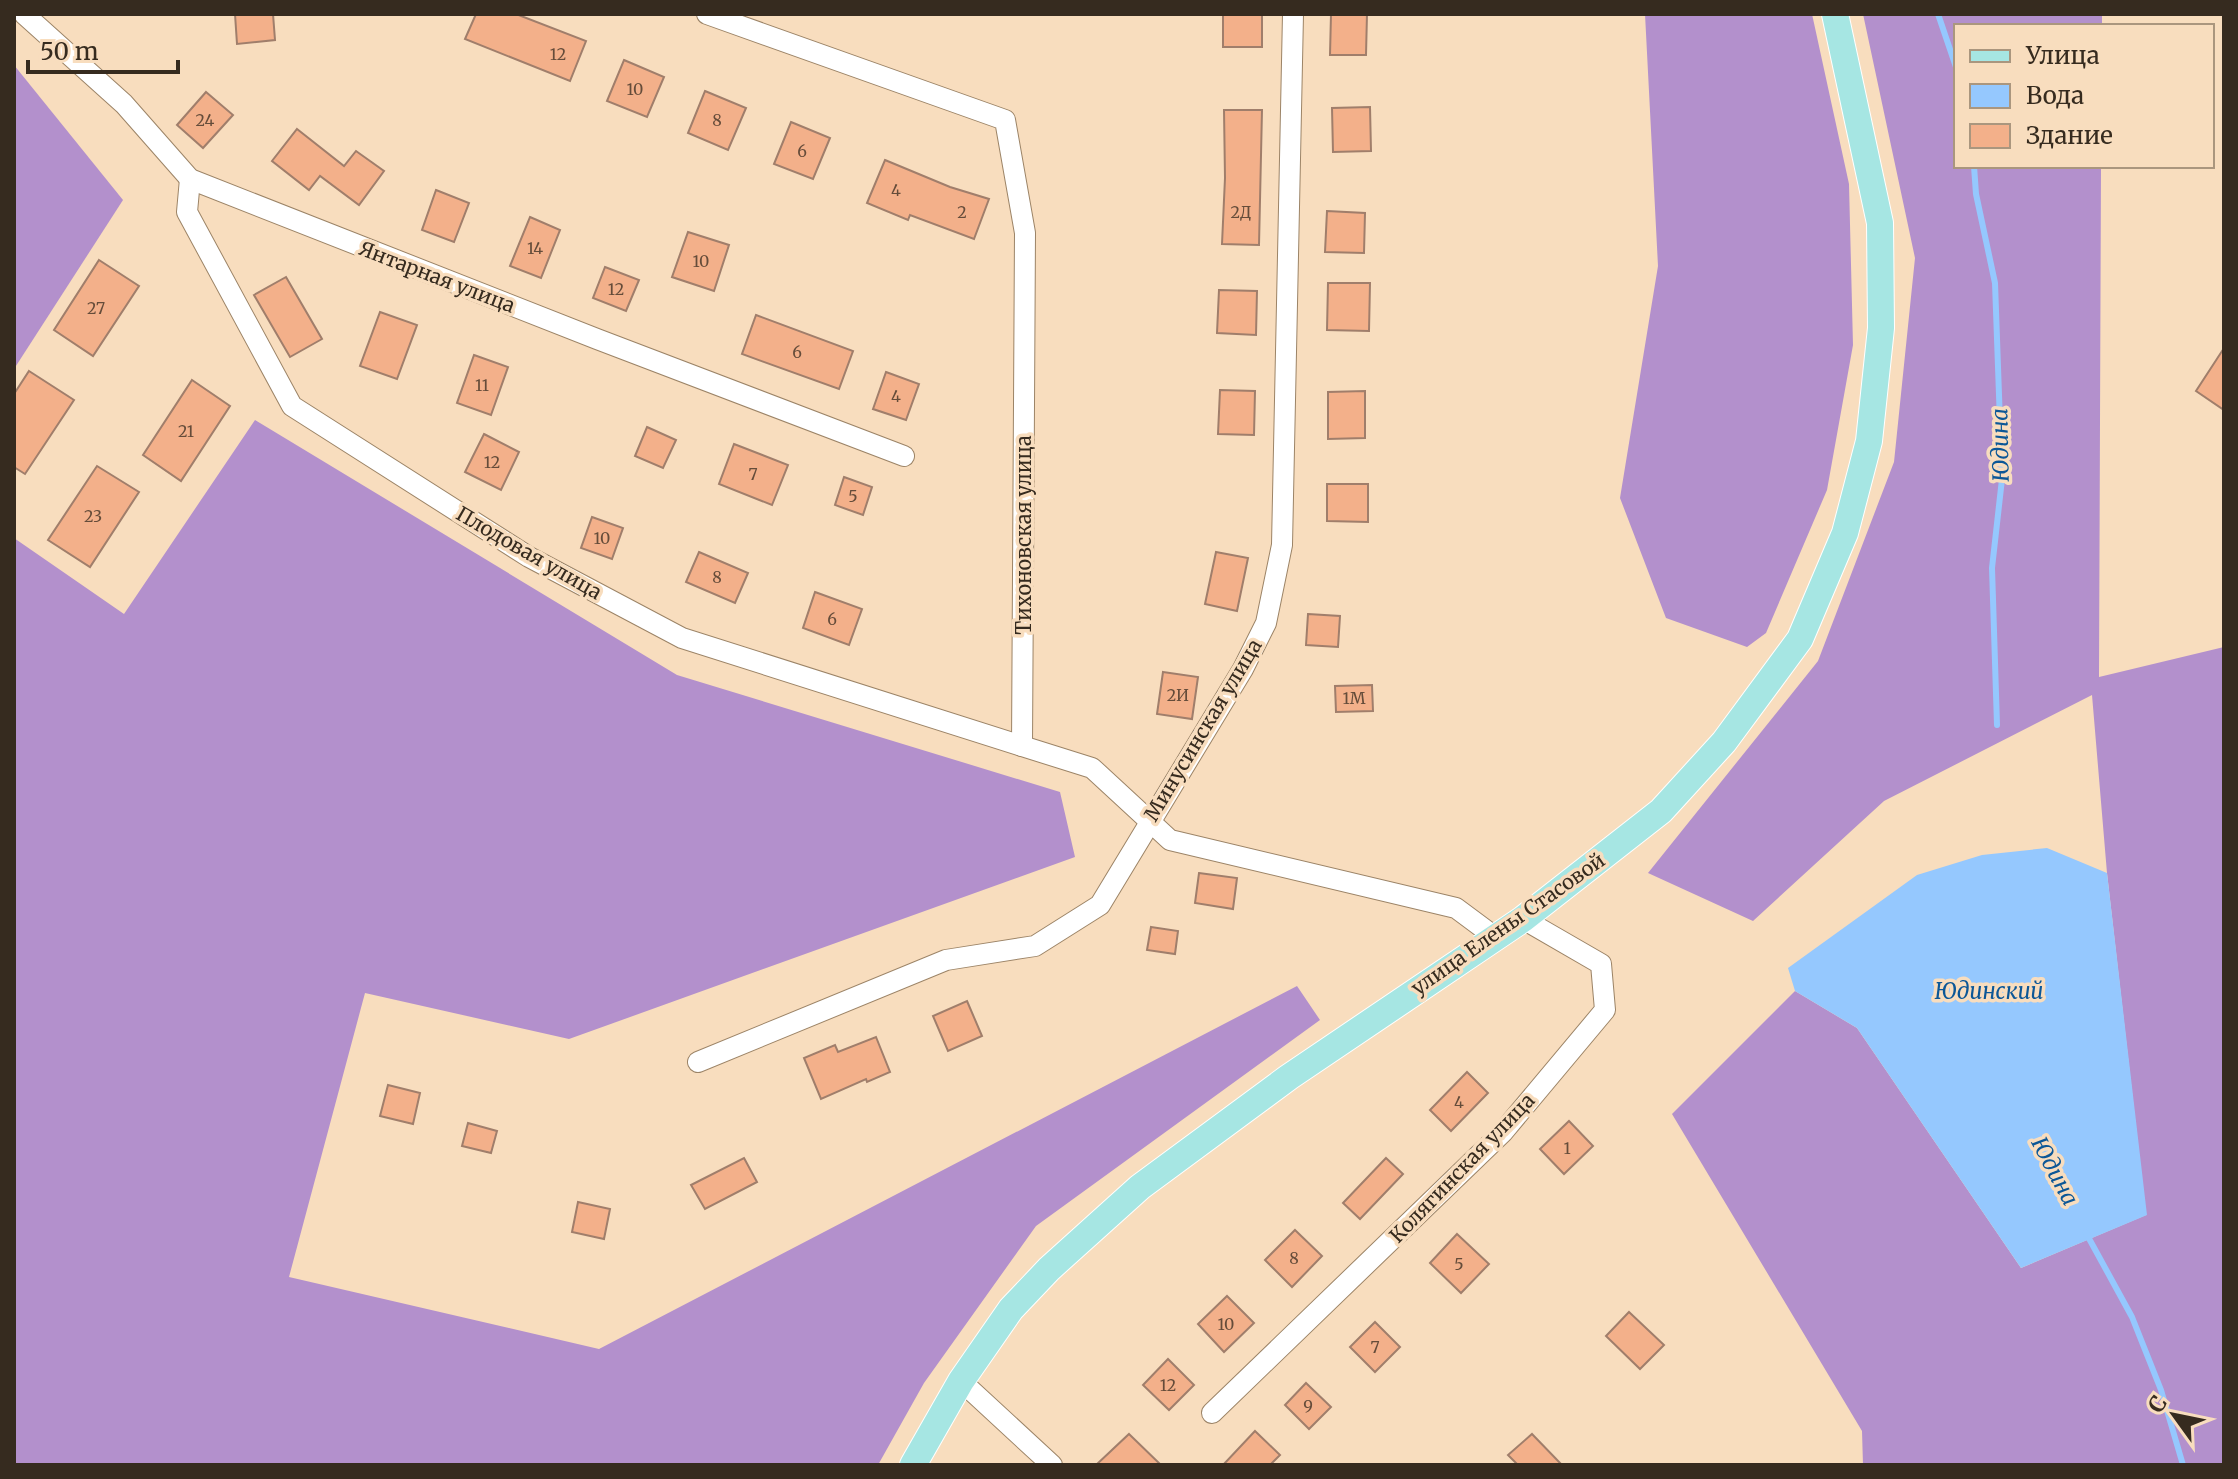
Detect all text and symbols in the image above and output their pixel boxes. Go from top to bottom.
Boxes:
scale bar [28,24,178,74]
legend [1954,24,2214,168]
text: 50 m [40,36,99,67]
text: Улица [2025,40,2100,71]
house number: 12 [550,44,566,64]
house number: 10 [627,79,643,99]
text: Вода [2026,80,2084,111]
house number: 24 [196,110,215,130]
house number: 8 [712,110,722,130]
text: Здание [2026,120,2113,151]
house number: 6 [797,141,807,161]
house number: 4 [891,180,901,200]
house number: 2 [957,202,967,222]
house number: 2Д [1231,202,1252,222]
street label: Янтарная улица [356,235,519,318]
house number: 14 [527,238,543,258]
house number: 10 [693,251,709,271]
house number: 12 [608,279,624,299]
house number: 27 [87,298,105,318]
house number: 6 [792,342,802,362]
house number: 11 [475,375,489,395]
house number: 4 [891,386,901,406]
water label: Юдина [1985,408,2015,482]
house number: 21 [178,421,194,441]
street label: Тихоновская улица [1011,435,1036,635]
house number: 12 [484,452,500,472]
house number: 7 [748,464,758,484]
house number: 5 [848,486,858,506]
street label: Плодовая улица [452,501,607,604]
house number: 23 [84,506,102,526]
house number: 10 [594,528,610,548]
house number: 8 [712,567,722,587]
house number: 6 [827,609,837,629]
street label: Минусинская улица [1138,634,1267,825]
house number: 2И [1167,685,1189,705]
house number: 1М [1342,688,1366,708]
street label: улица Елены Стасовой [1406,847,1610,1000]
water label: Юдинский [1934,977,2044,1005]
street label: Колягинская улица [1384,1088,1540,1248]
house number: 4 [1454,1092,1464,1112]
water label: Юдина [2025,1132,2085,1210]
house number: 1 [1563,1138,1571,1158]
house number: 8 [1289,1248,1299,1268]
house number: 5 [1454,1254,1464,1274]
house number: 10 [1218,1314,1234,1334]
house number: 7 [1370,1337,1380,1357]
house number: 12 [1160,1375,1176,1395]
north arrow [2134,1375,2214,1455]
text: С [2142,1390,2173,1418]
house number: 9 [1303,1396,1313,1416]

